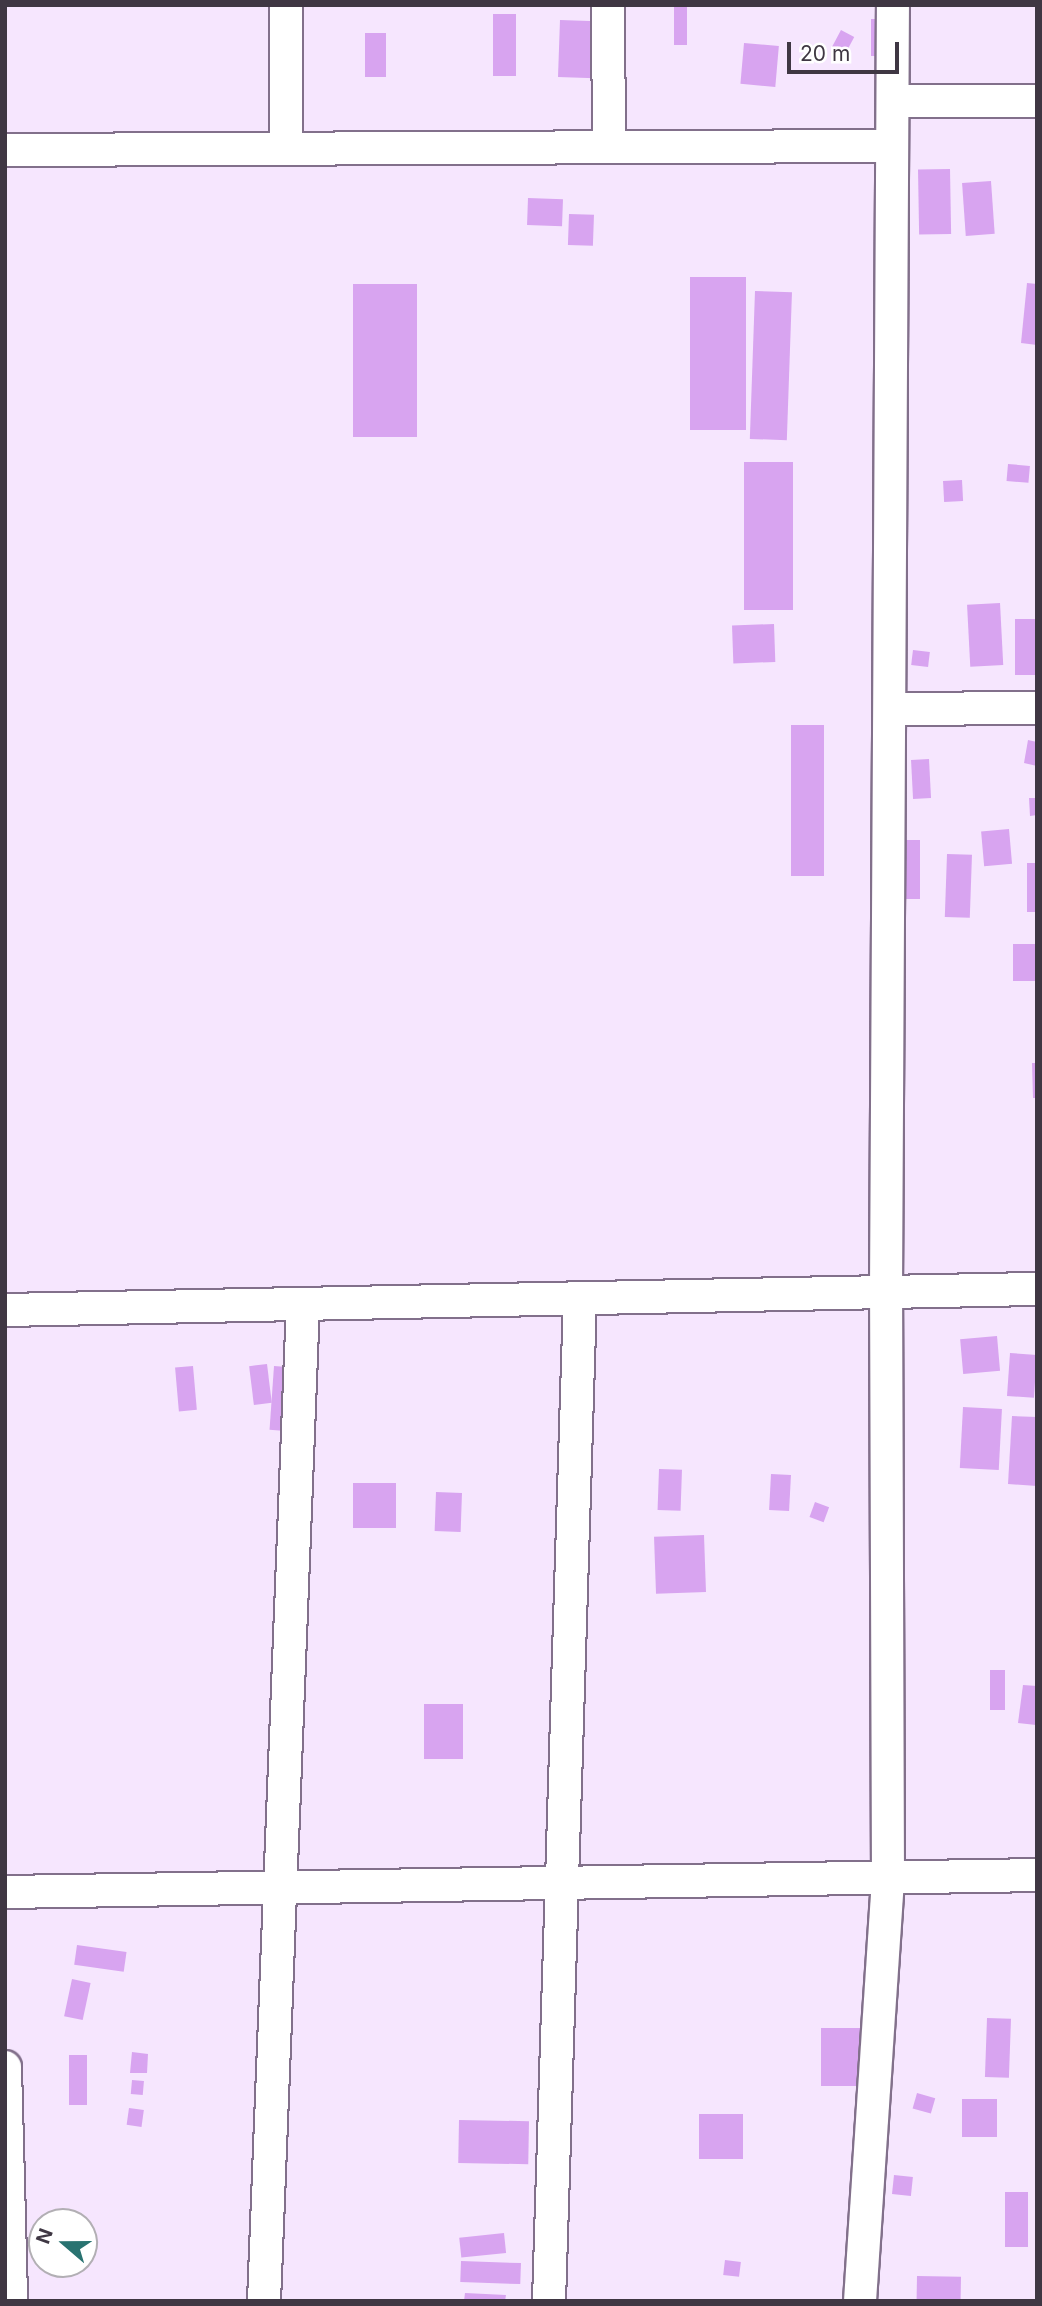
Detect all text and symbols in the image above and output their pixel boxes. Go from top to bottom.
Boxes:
scale bar [790,28,902,72]
text: 20 m [800,41,850,66]
north arrow [28,2208,98,2278]
text: N [31,2226,58,2247]

